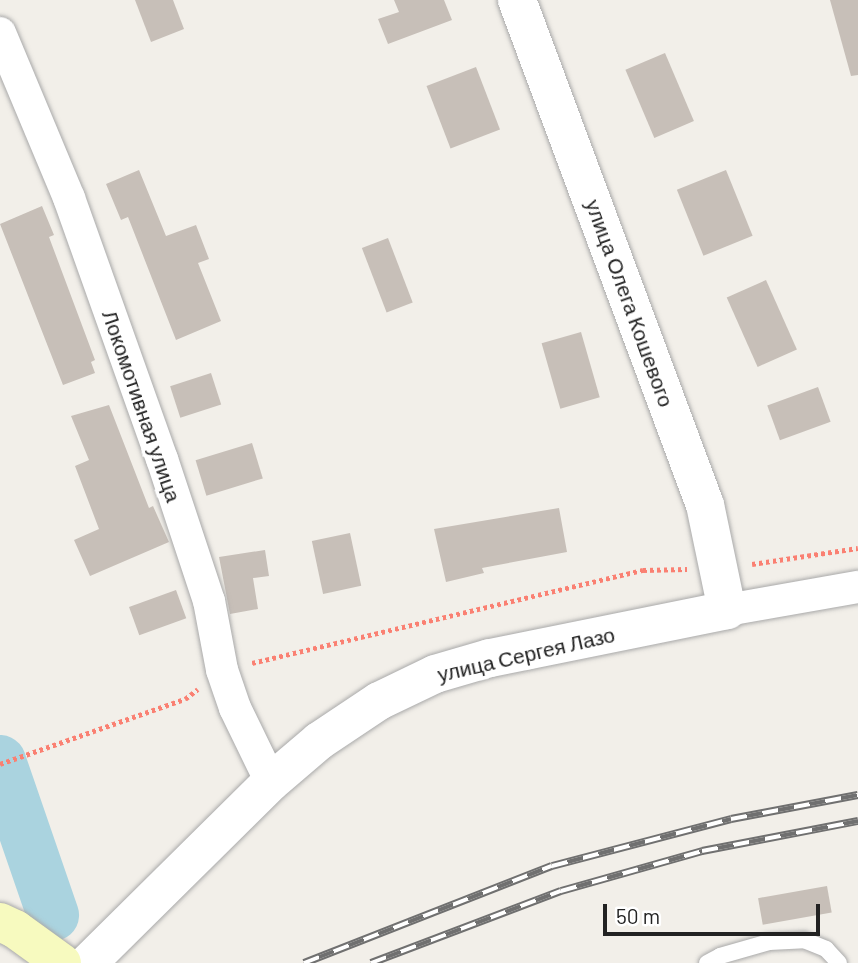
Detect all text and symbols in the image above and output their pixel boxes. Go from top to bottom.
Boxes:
street label: улица Олега Кошевого [581,196,679,410]
street label: Локомотивная улица [97,307,187,505]
street label: улица Сергея Лазо [435,621,617,687]
scale bar [606,890,823,934]
text: 50 m [616,903,660,928]

